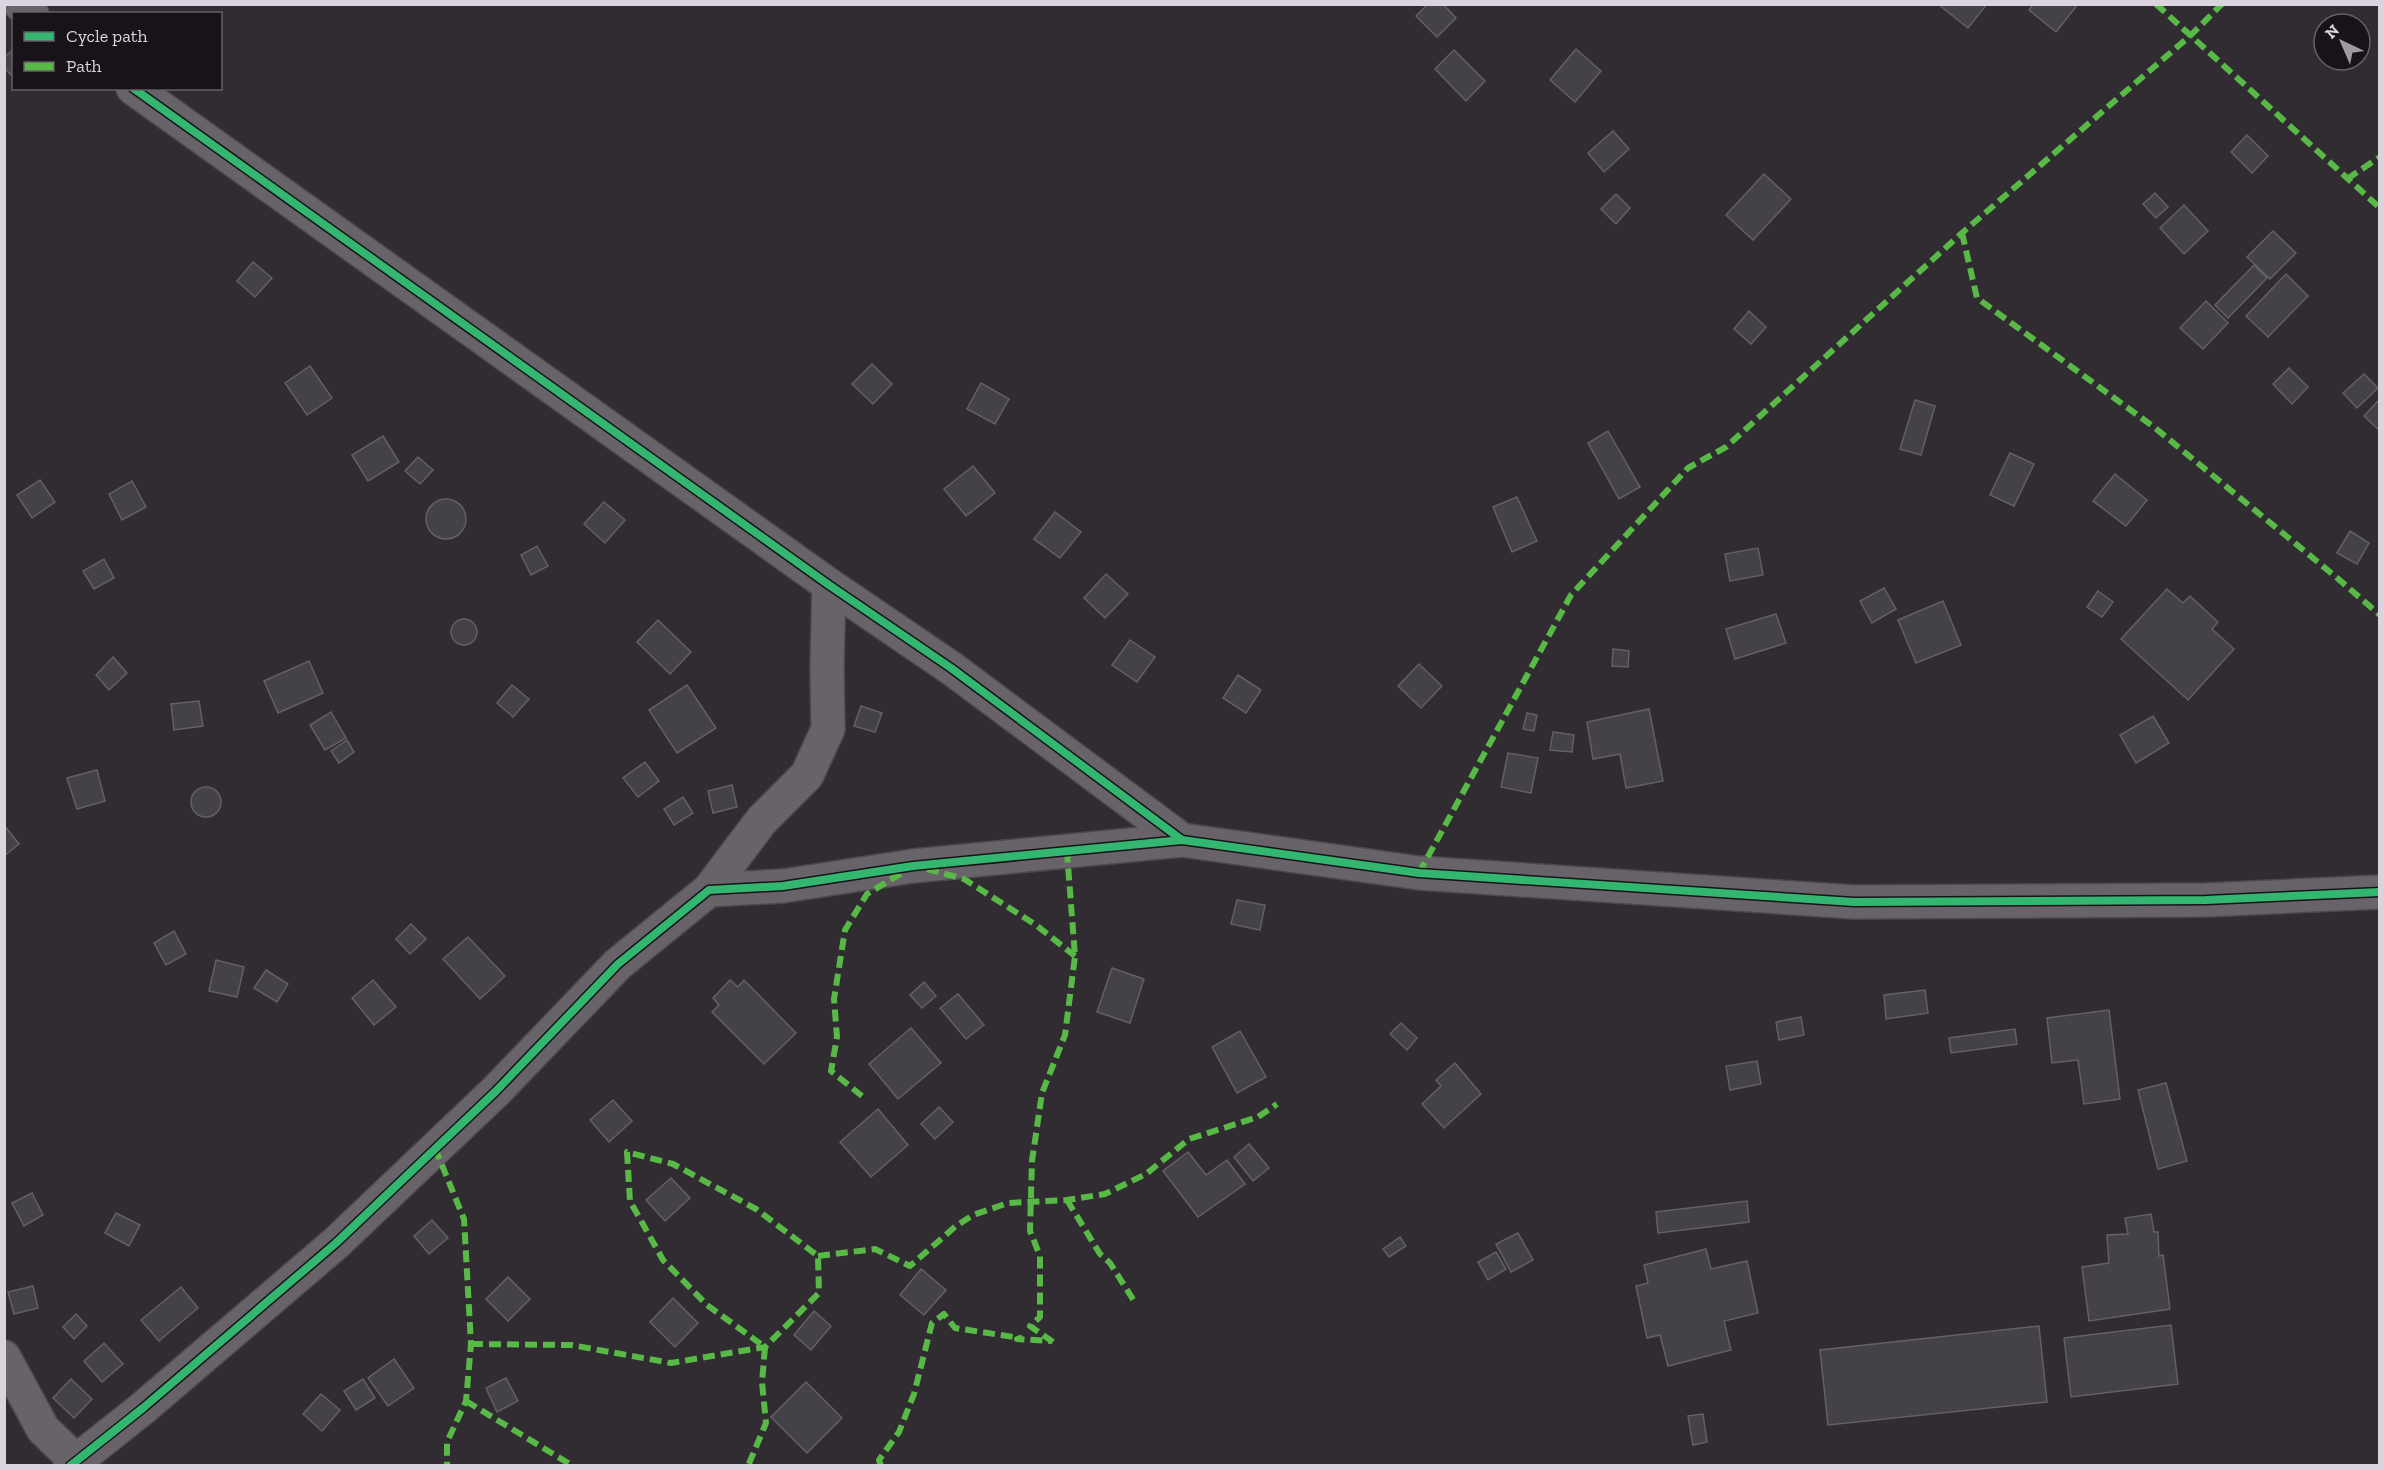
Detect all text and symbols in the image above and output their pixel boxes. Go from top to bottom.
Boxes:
legend [12,12,222,90]
north arrow [2312,12,2372,72]
text: N [2321,21,2343,43]
text: Cycle path [66,25,148,47]
text: Path [66,55,102,77]

